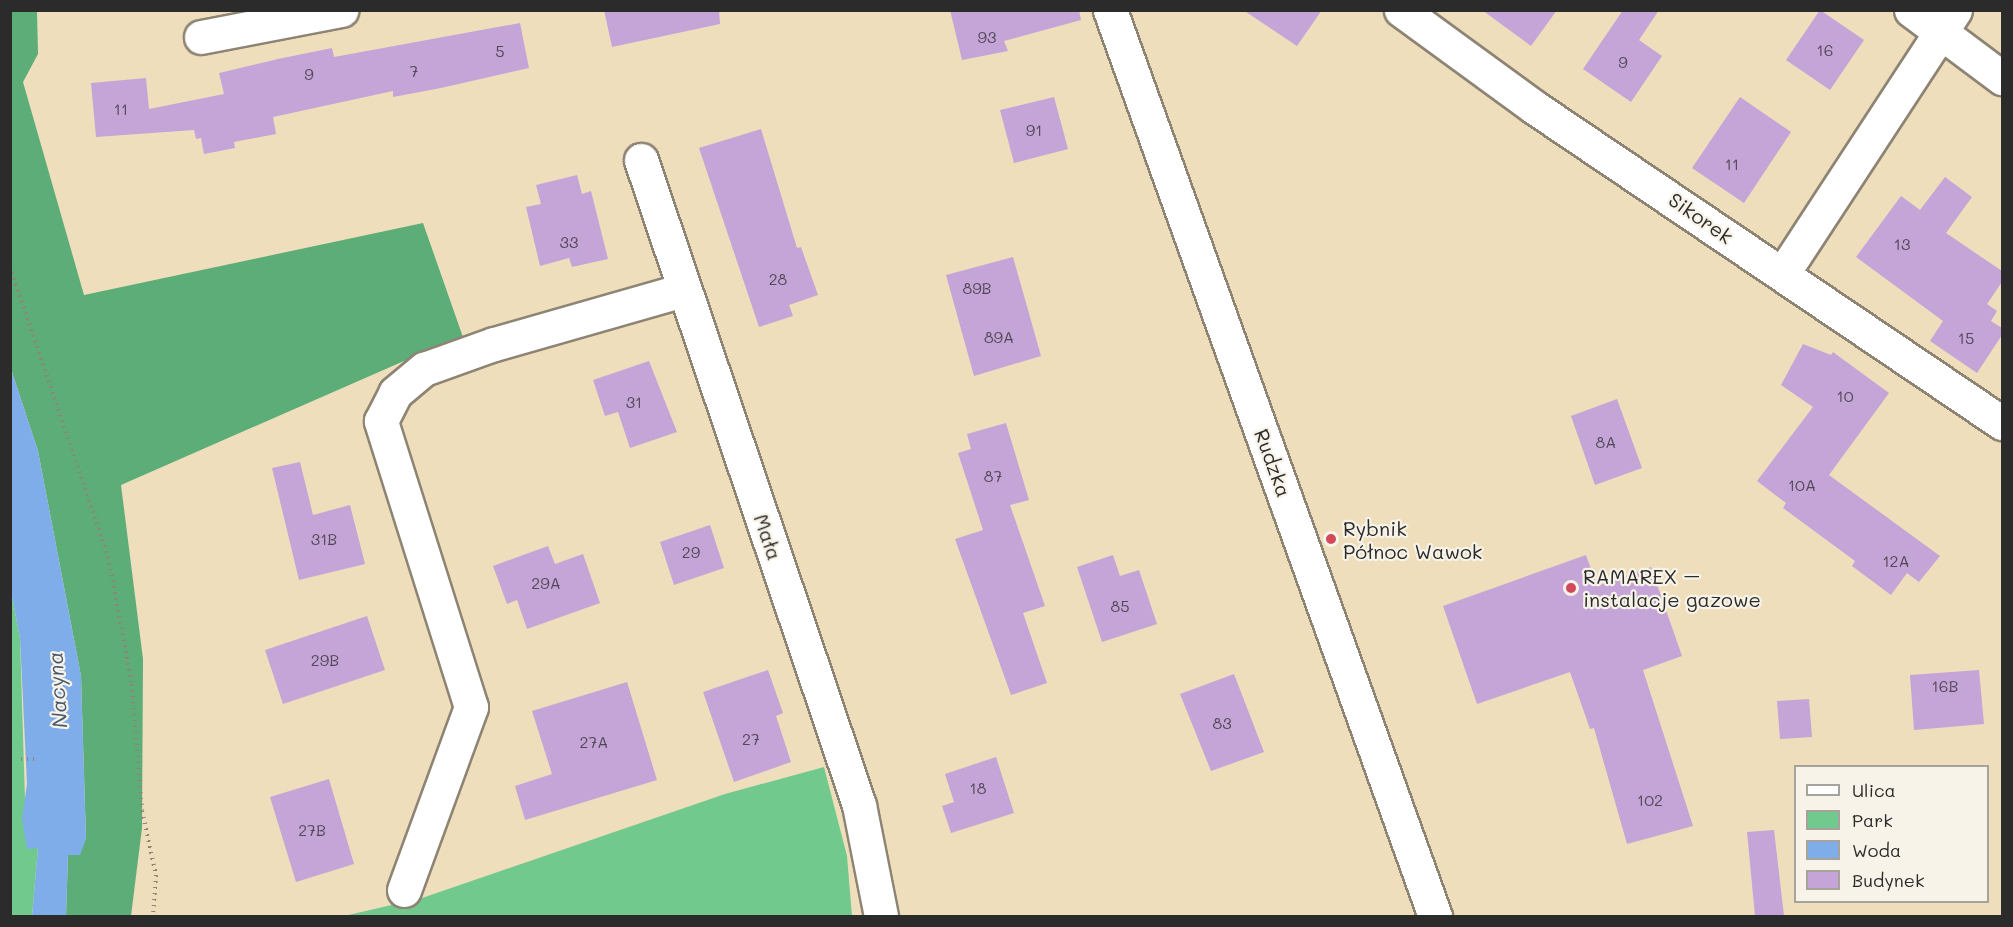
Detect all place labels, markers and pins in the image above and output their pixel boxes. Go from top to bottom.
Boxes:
place label: Rybnik Północ Wawok [1343,516,1482,563]
marker: Rybnik Północ Wawok [1324,532,1338,546]
place label: RAMAREX – instalacje gazowe [1583,564,1761,611]
marker: RAMAREX – instalacje gazowe [1564,581,1578,595]

